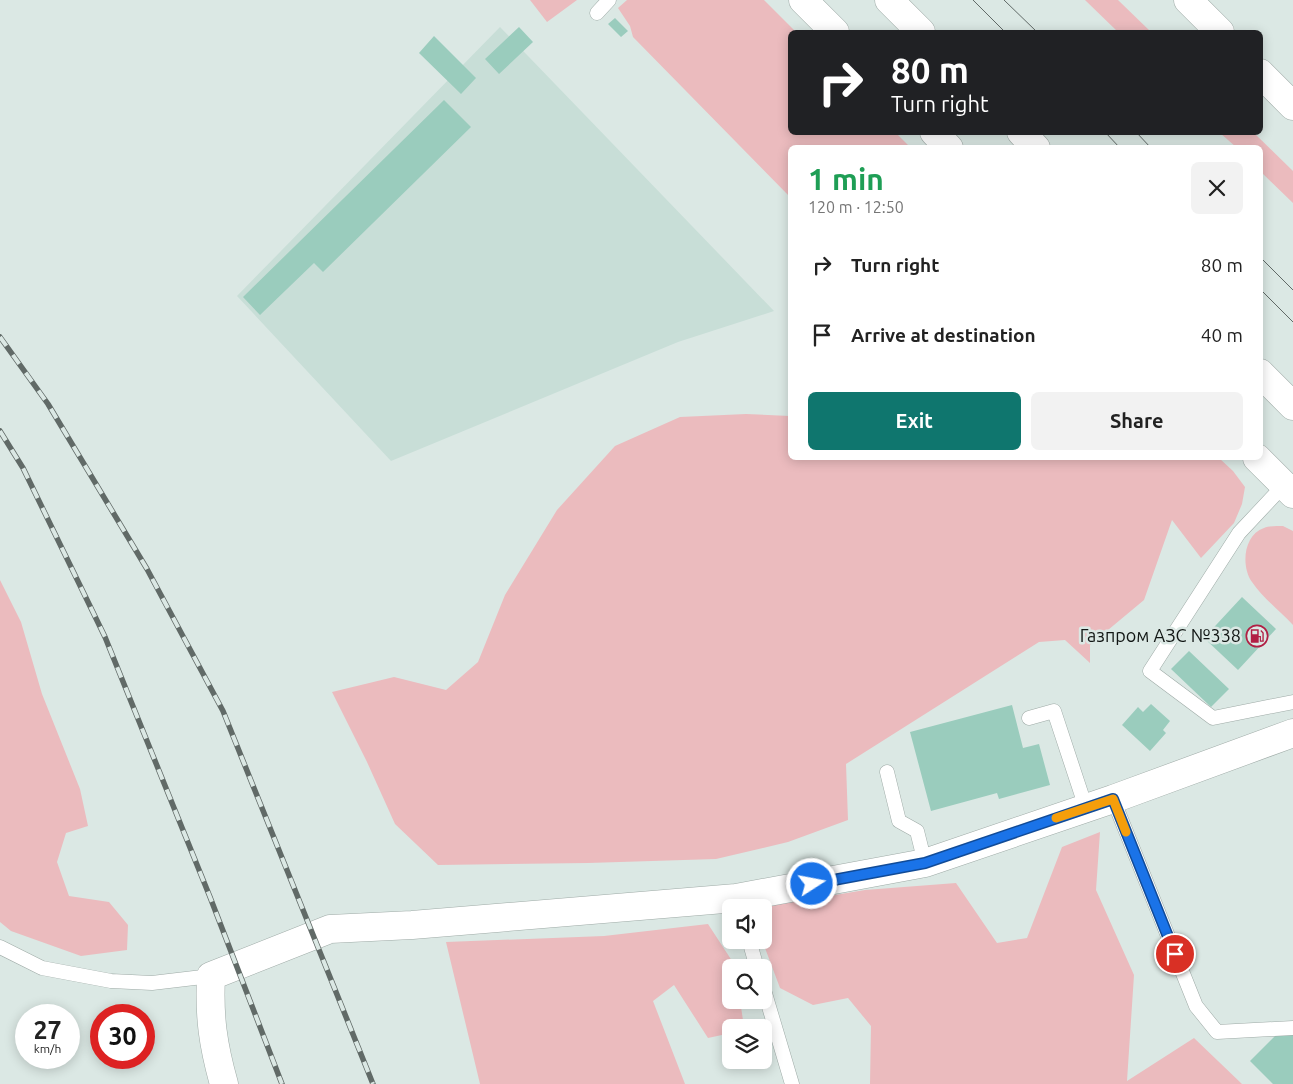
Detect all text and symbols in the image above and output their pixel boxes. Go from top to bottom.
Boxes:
icon: right [808,50,873,115]
text: 80 m [891,50,969,90]
text: Turn right [891,91,989,116]
text: 1 min [808,162,884,196]
button: close [1191,162,1243,214]
text: 120 m · 12:50 [808,198,904,216]
icon: right [808,251,836,279]
text: Turn right [851,254,939,276]
text: 80 m [1201,254,1243,276]
icon: arrive [808,321,836,349]
text: Arrive at destination [851,324,1036,346]
text: 40 m [1201,324,1243,346]
button: Exit [808,392,1021,450]
button: Share [1031,392,1243,450]
fuel station icon: Газпром АЗС №338 [1245,624,1269,648]
place label: Газпром АЗС №338 [1080,625,1241,645]
position arrow [785,857,837,909]
map controls [722,899,772,1069]
button: sound [722,899,772,949]
pin [1154,933,1196,975]
icon: arrive [1161,940,1189,968]
button: search [722,959,772,1009]
speed limit sign: 30 [90,1004,155,1069]
text: 27 [33,1016,62,1044]
button: layers [722,1019,772,1069]
text: km/h [34,1042,61,1055]

